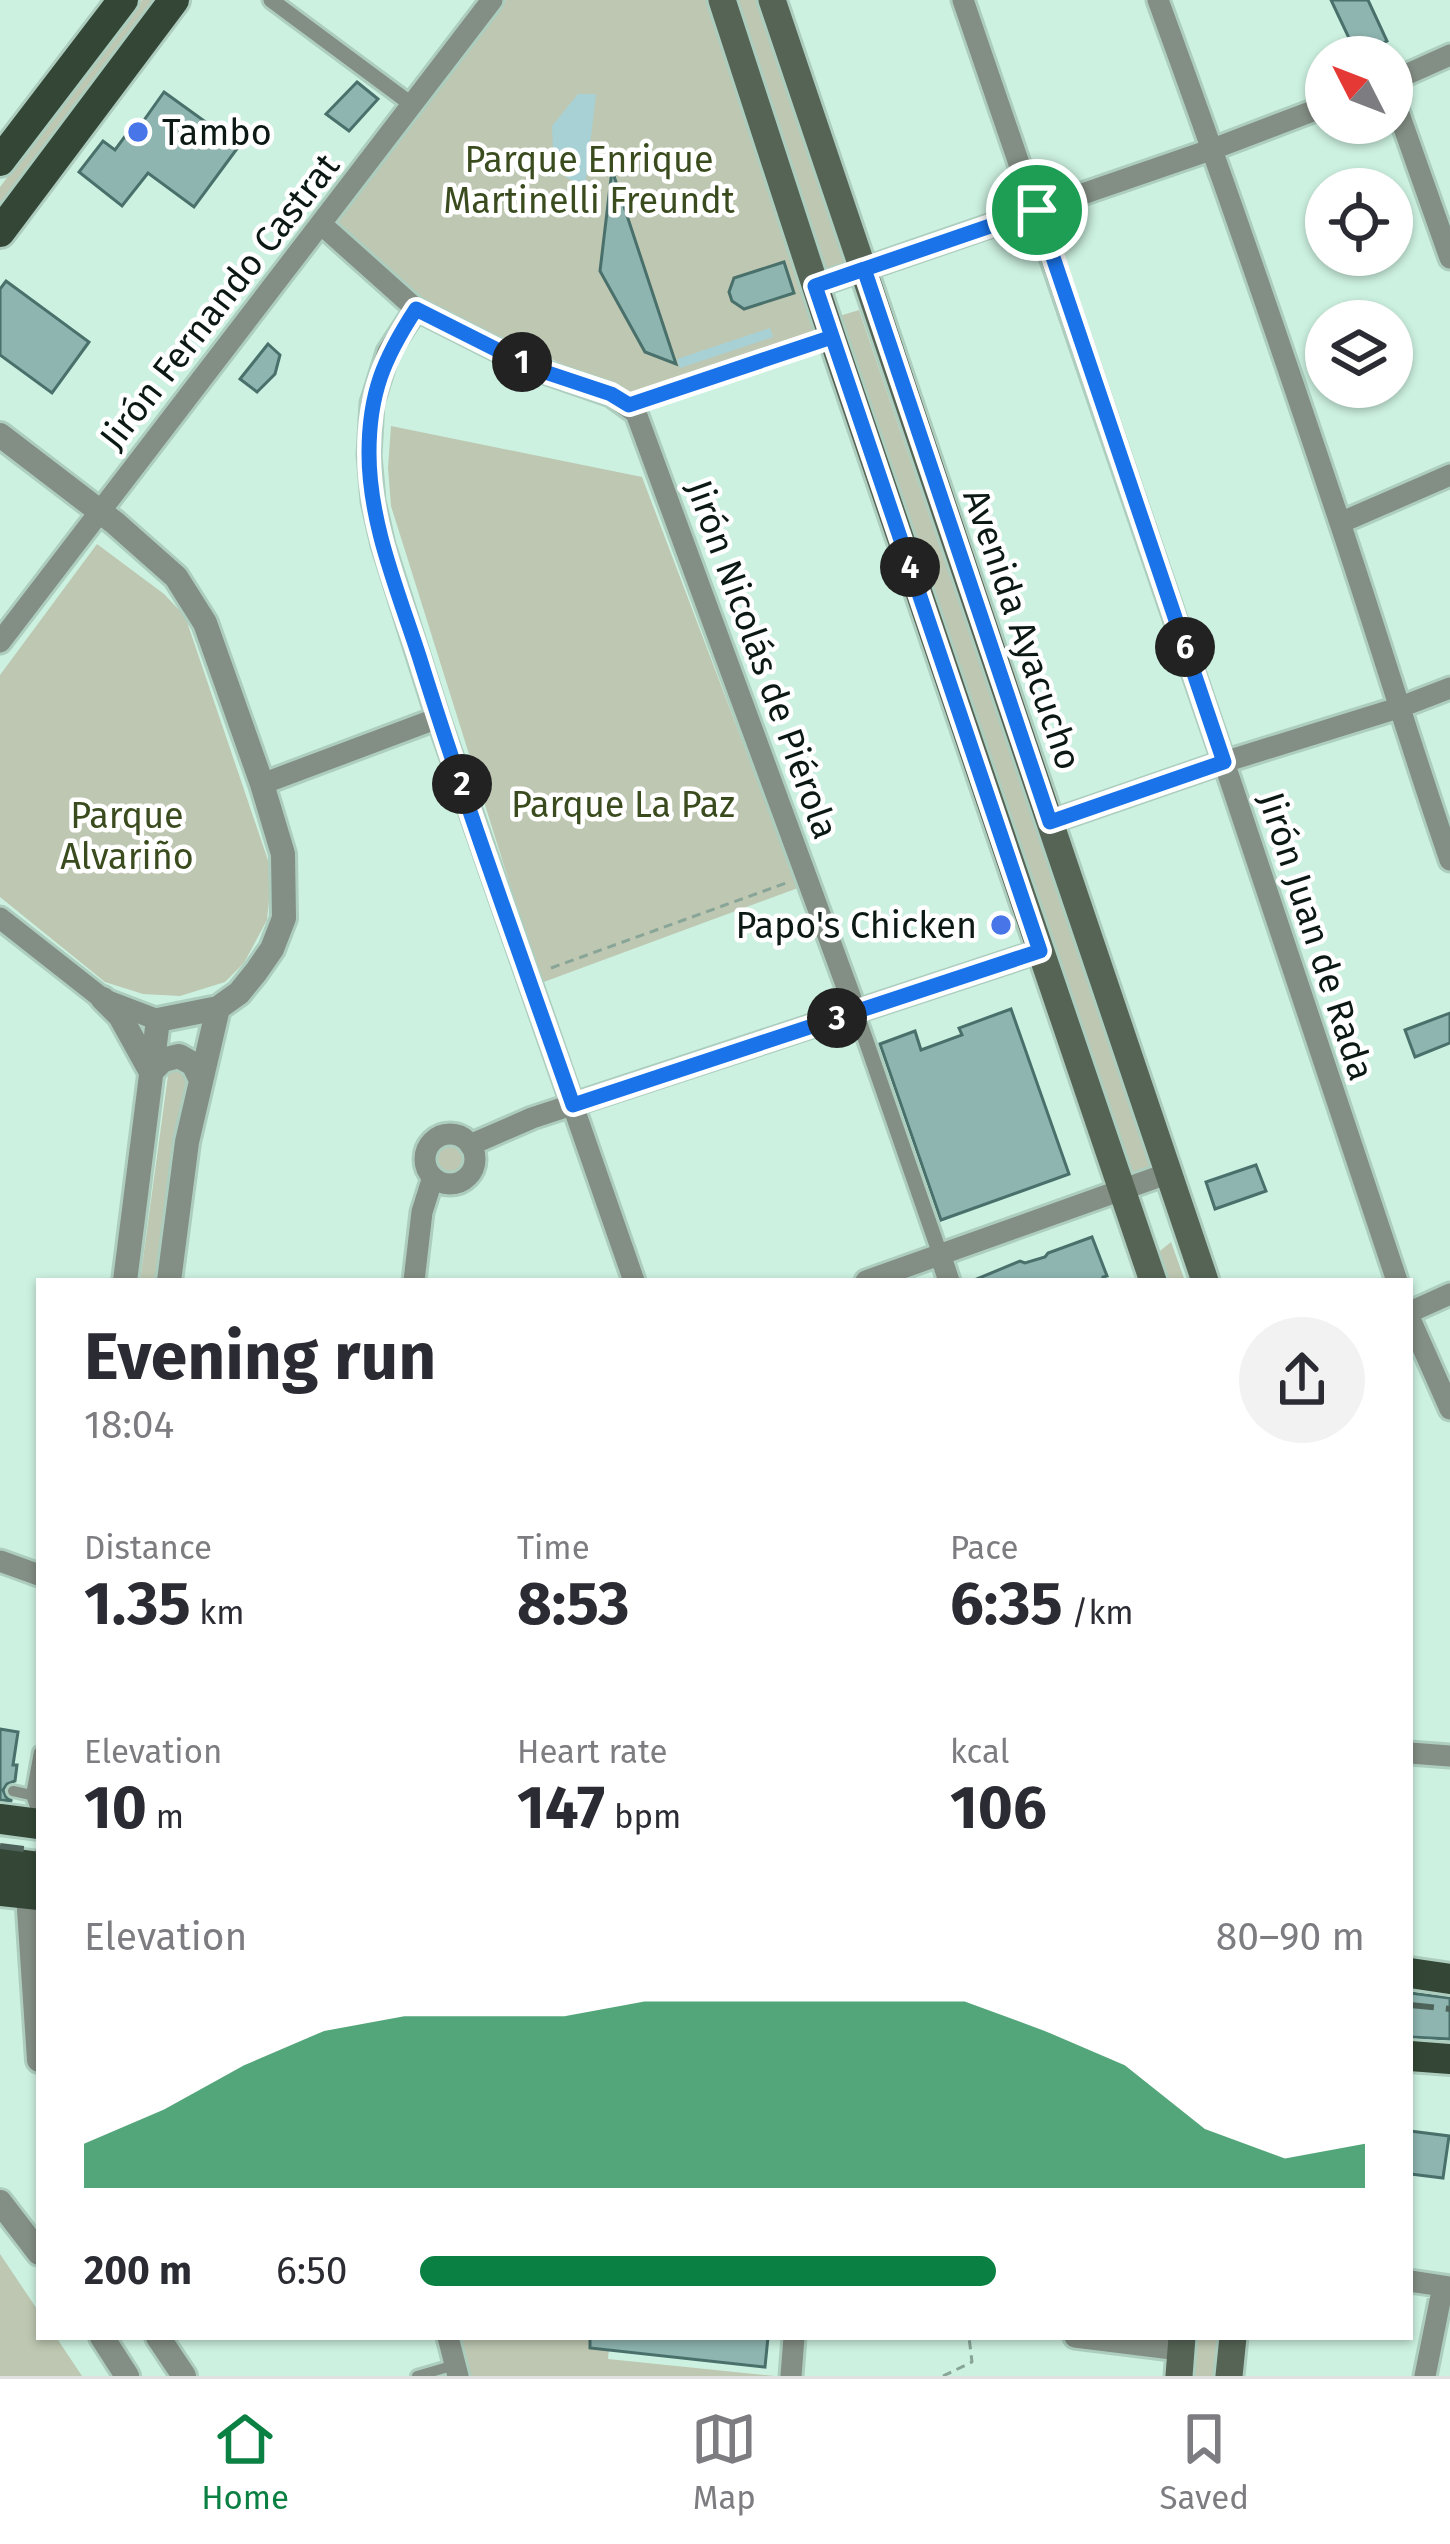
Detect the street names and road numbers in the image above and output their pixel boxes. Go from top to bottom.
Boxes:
street label: Jirón Fernando Castrat [91,145,349,458]
street label: Jirón Nicolás de Piérola [677,474,848,845]
street label: Avenida Ayacucho [953,483,1091,776]
street label: Jirón Juan de Rada [1249,787,1383,1086]

